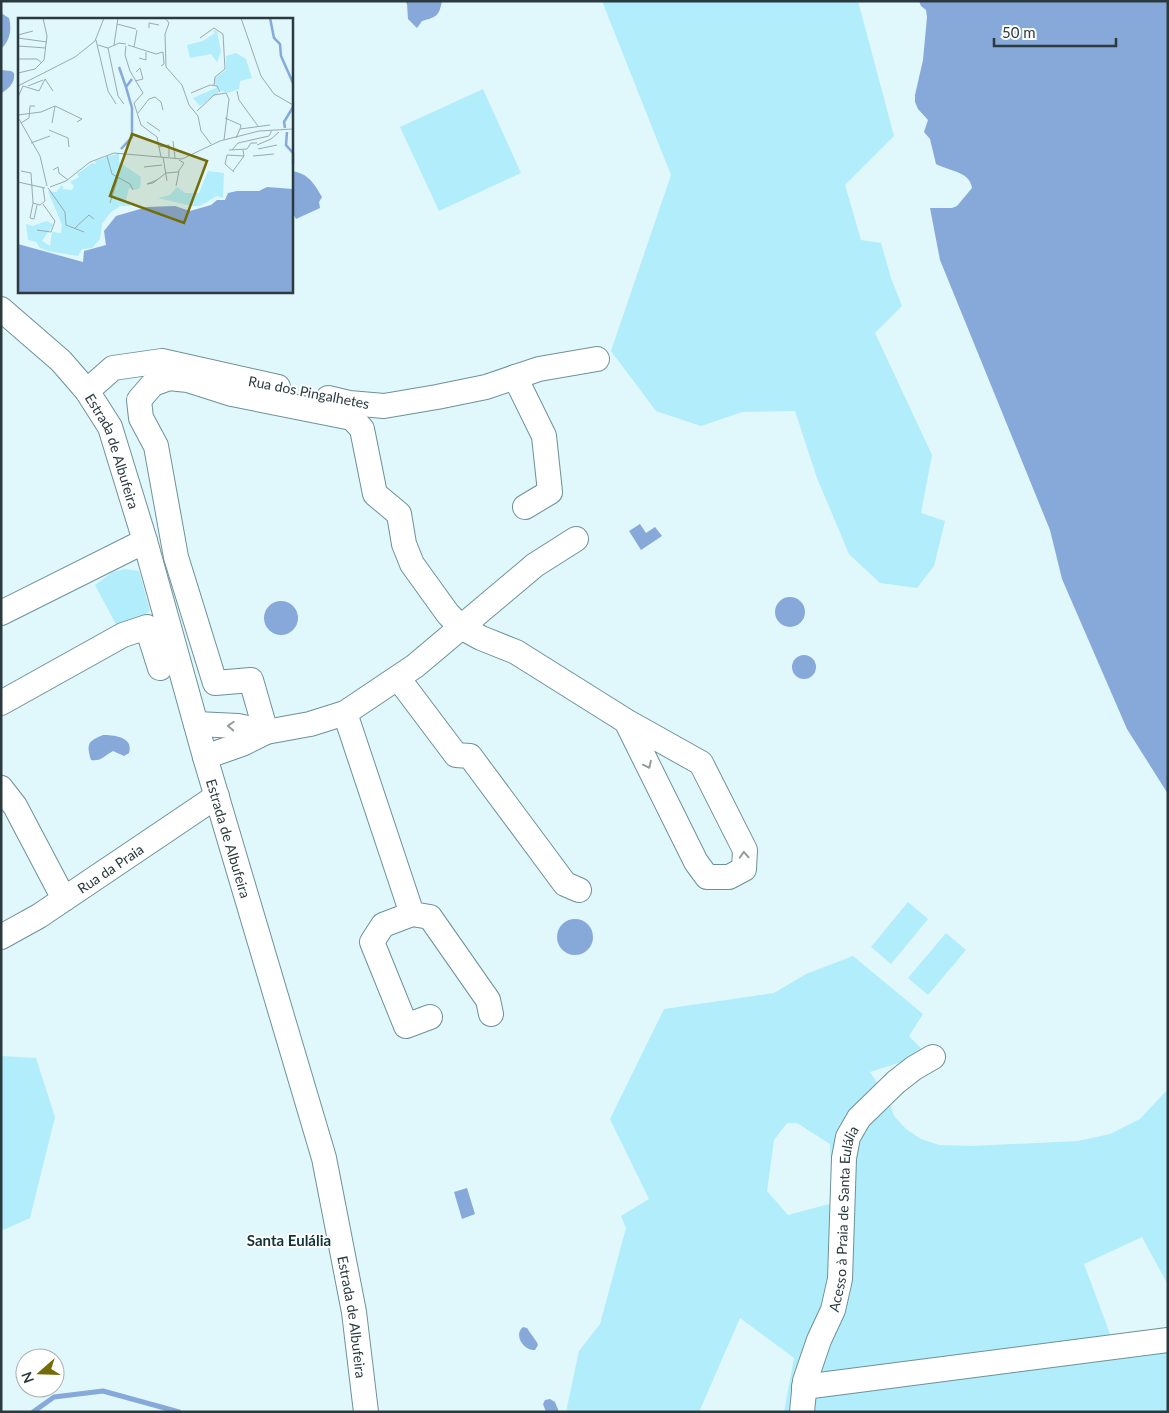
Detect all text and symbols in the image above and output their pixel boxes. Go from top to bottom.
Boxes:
scale bar [994,15,1116,47]
inset map [18,18,292,292]
text: 50 m [1002,23,1036,41]
street label: Rua dos Pingalhetes [247,372,371,412]
street label: Estrada de Albufeira [82,390,143,511]
one-way arrow [227,721,235,732]
one-way arrow [642,759,652,768]
street label: Estrada de Albufeira [203,777,255,900]
street label: Rua da Praia [74,840,146,896]
one-way arrow [738,851,749,859]
street label: Acesso à Praia de Santa Eulália [824,1122,861,1313]
district label: Santa Eulália [247,1231,331,1249]
street label: Estrada de Albufeira [335,1254,370,1379]
north arrow [15,1348,65,1398]
text: N [17,1370,37,1386]

